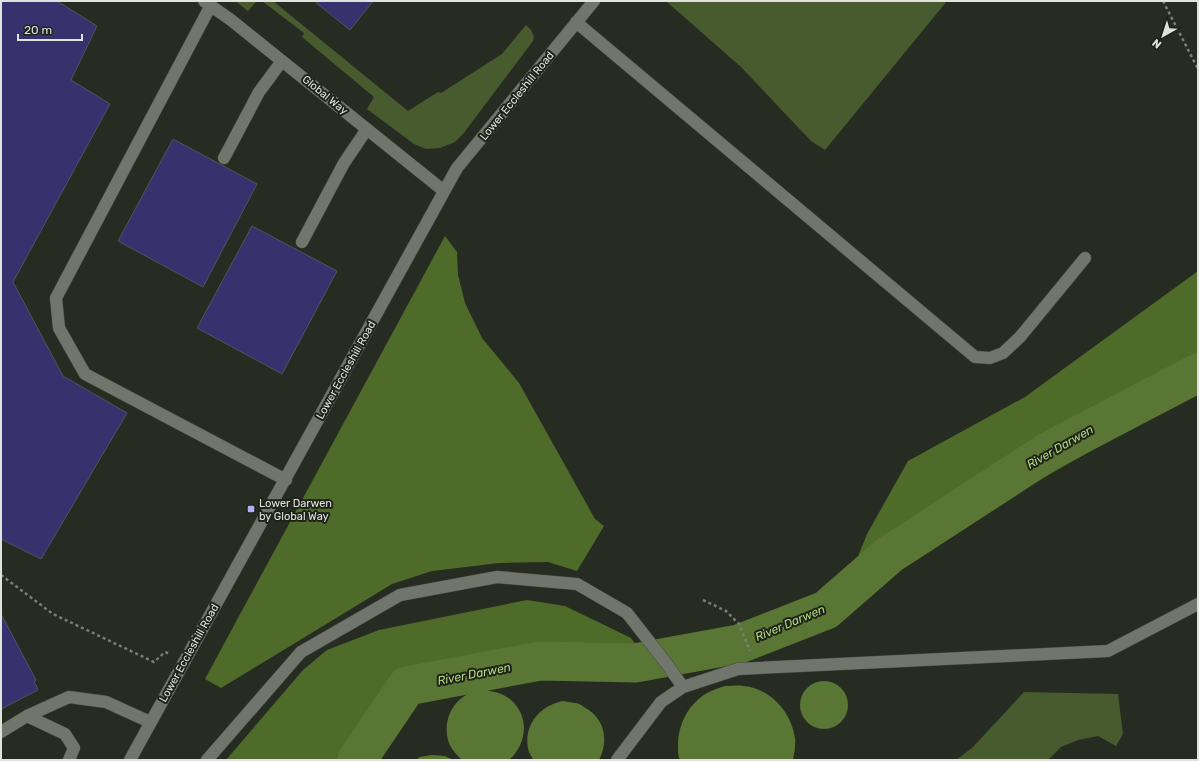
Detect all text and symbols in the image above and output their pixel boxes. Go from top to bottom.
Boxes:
scale bar [18,16,82,42]
north arrow [1143,16,1183,56]
text: 20 m [24,23,52,37]
text: N [1150,36,1164,51]
street label: Lower Eccleshill Road [477,49,557,143]
street label: Global Way [300,73,350,117]
street label: Lower Eccleshill Road [314,319,378,421]
water label: River Darwen [1024,422,1096,472]
place label: Lower Darwen by Global Way [259,497,332,523]
marker: Lower Darwen by Global Way [246,504,256,514]
street label: Lower Eccleshill Road [157,602,221,704]
water label: River Darwen [753,602,827,644]
water label: River Darwen [436,660,512,688]

